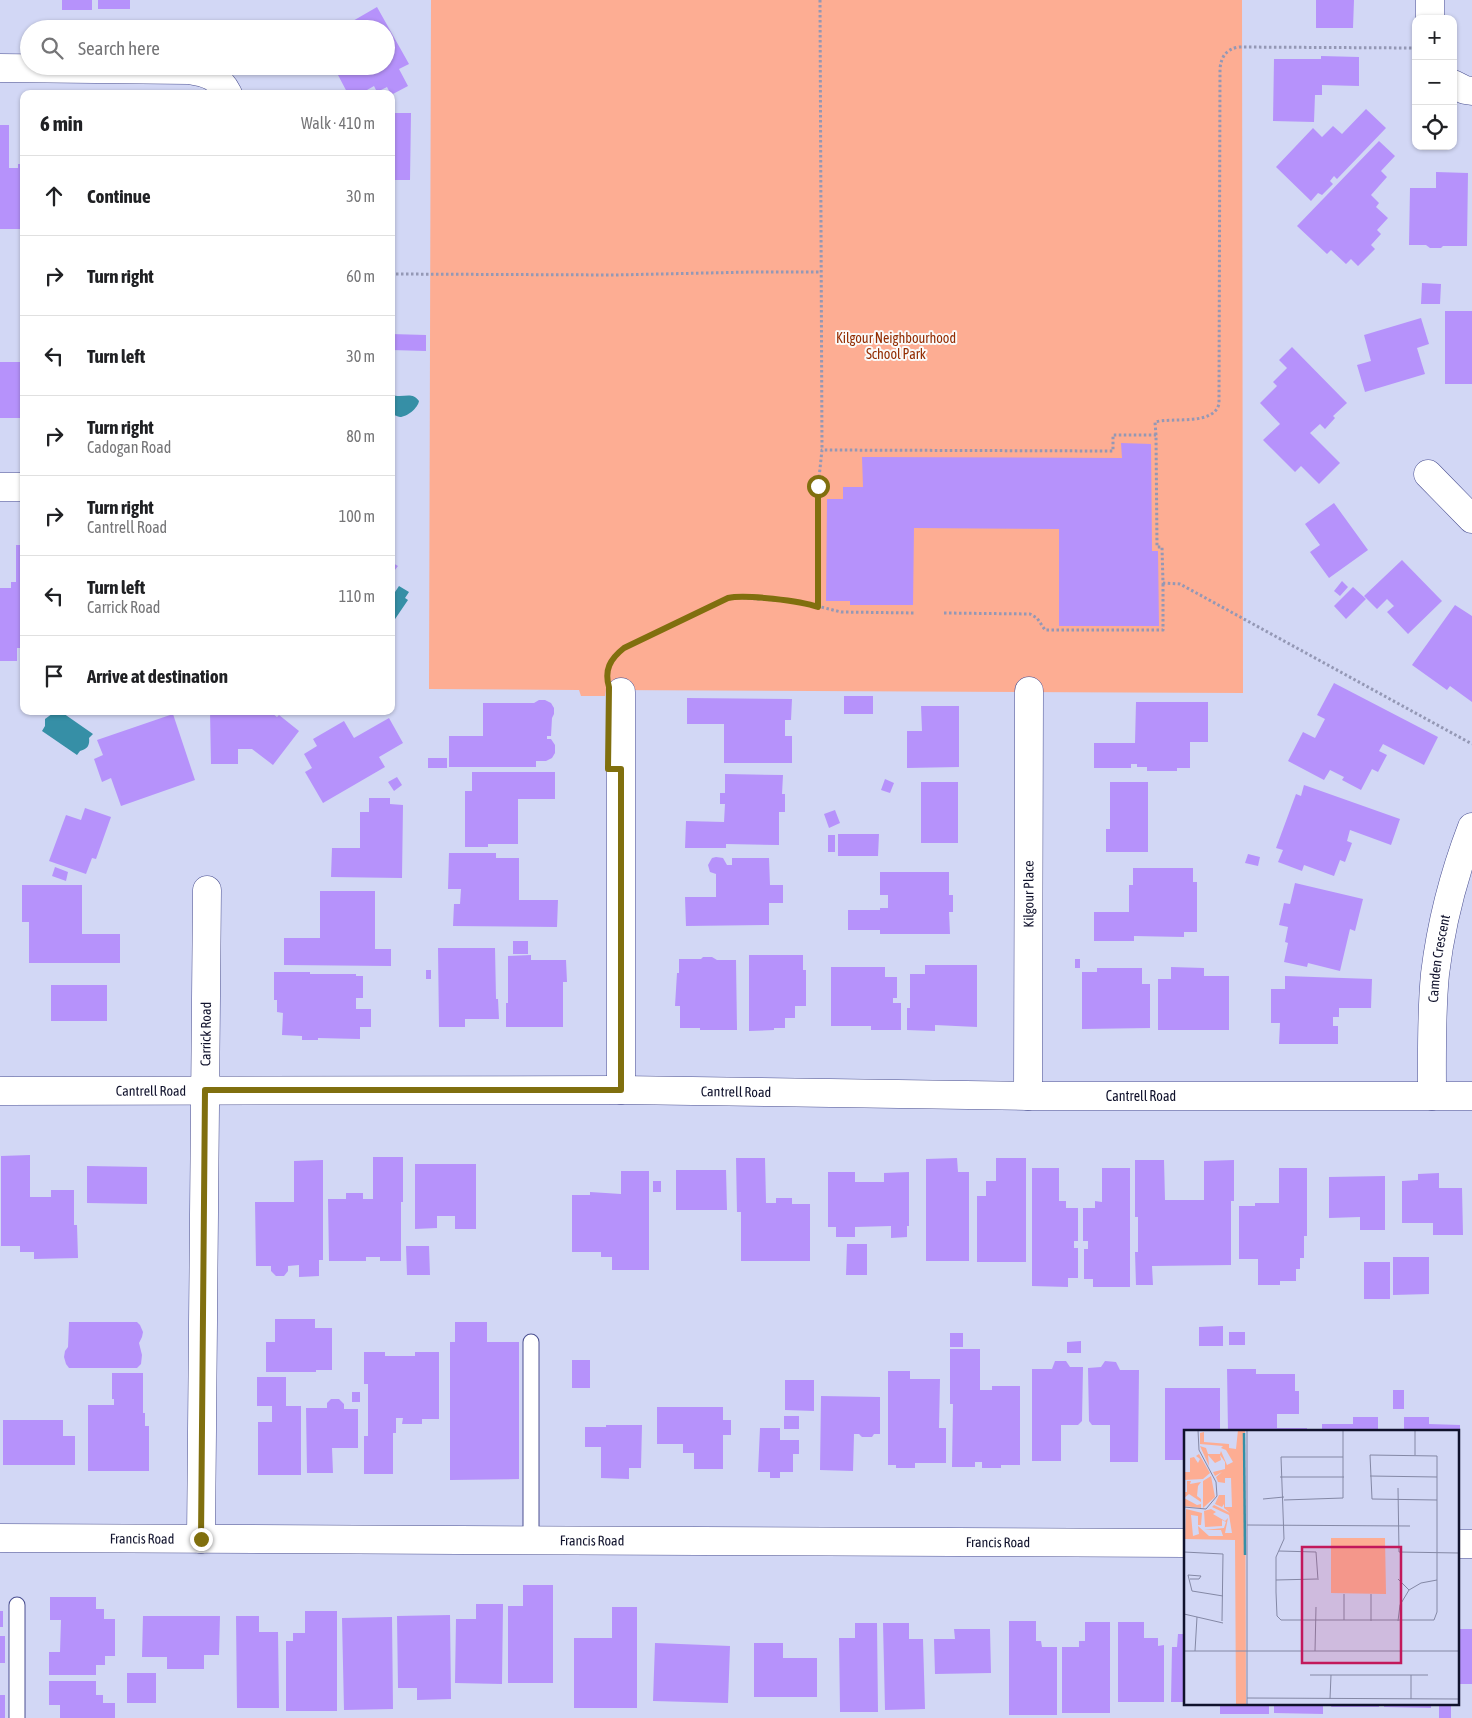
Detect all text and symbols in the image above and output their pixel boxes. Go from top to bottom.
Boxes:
map controls [1412,15,1457,150]
button: + [1412,15,1457,60]
search box [20,20,395,75]
icon: search [38,34,66,62]
text: Search here [78,37,160,59]
button: − [1412,60,1457,105]
button: locate [1412,105,1457,150]
text: 6 min [40,111,83,135]
text: Walk · 410 m [301,114,375,132]
icon: ahead [40,182,68,210]
text: Continue [87,185,151,207]
text: 30 m [346,187,375,205]
icon: right [40,262,68,290]
text: Turn right [87,265,154,287]
text: 60 m [346,267,375,285]
park label: Kilgour Neighbourhood School Park [836,330,956,362]
icon: left [40,342,68,370]
text: Turn left [87,345,145,367]
text: 30 m [346,347,375,365]
text: Turn right [87,416,154,438]
icon: right [40,422,68,450]
text: 80 m [346,427,375,445]
text: Cadogan Road [87,438,171,456]
route start [807,475,830,498]
text: Turn right [87,496,154,518]
icon: right [40,502,68,530]
text: 100 m [339,507,375,525]
text: Cantrell Road [87,518,167,536]
text: Turn left [87,576,145,598]
icon: left [40,582,68,610]
text: 110 m [339,587,375,605]
text: Carrick Road [87,598,160,616]
icon: arrive [40,662,68,690]
text: Arrive at destination [87,665,228,687]
street label: Kilgour Place [1020,860,1037,928]
street label: Camden Crescent [1425,913,1453,1003]
street label: Carrick Road [197,1002,214,1066]
street label: Cantrell Road [116,1083,186,1099]
street label: Cantrell Road [701,1083,771,1100]
street label: Cantrell Road [1106,1088,1176,1104]
inset map [1184,1430,1460,1706]
route end [190,1528,213,1551]
street label: Francis Road [110,1530,174,1547]
street label: Francis Road [560,1532,624,1549]
street label: Francis Road [966,1534,1030,1550]

